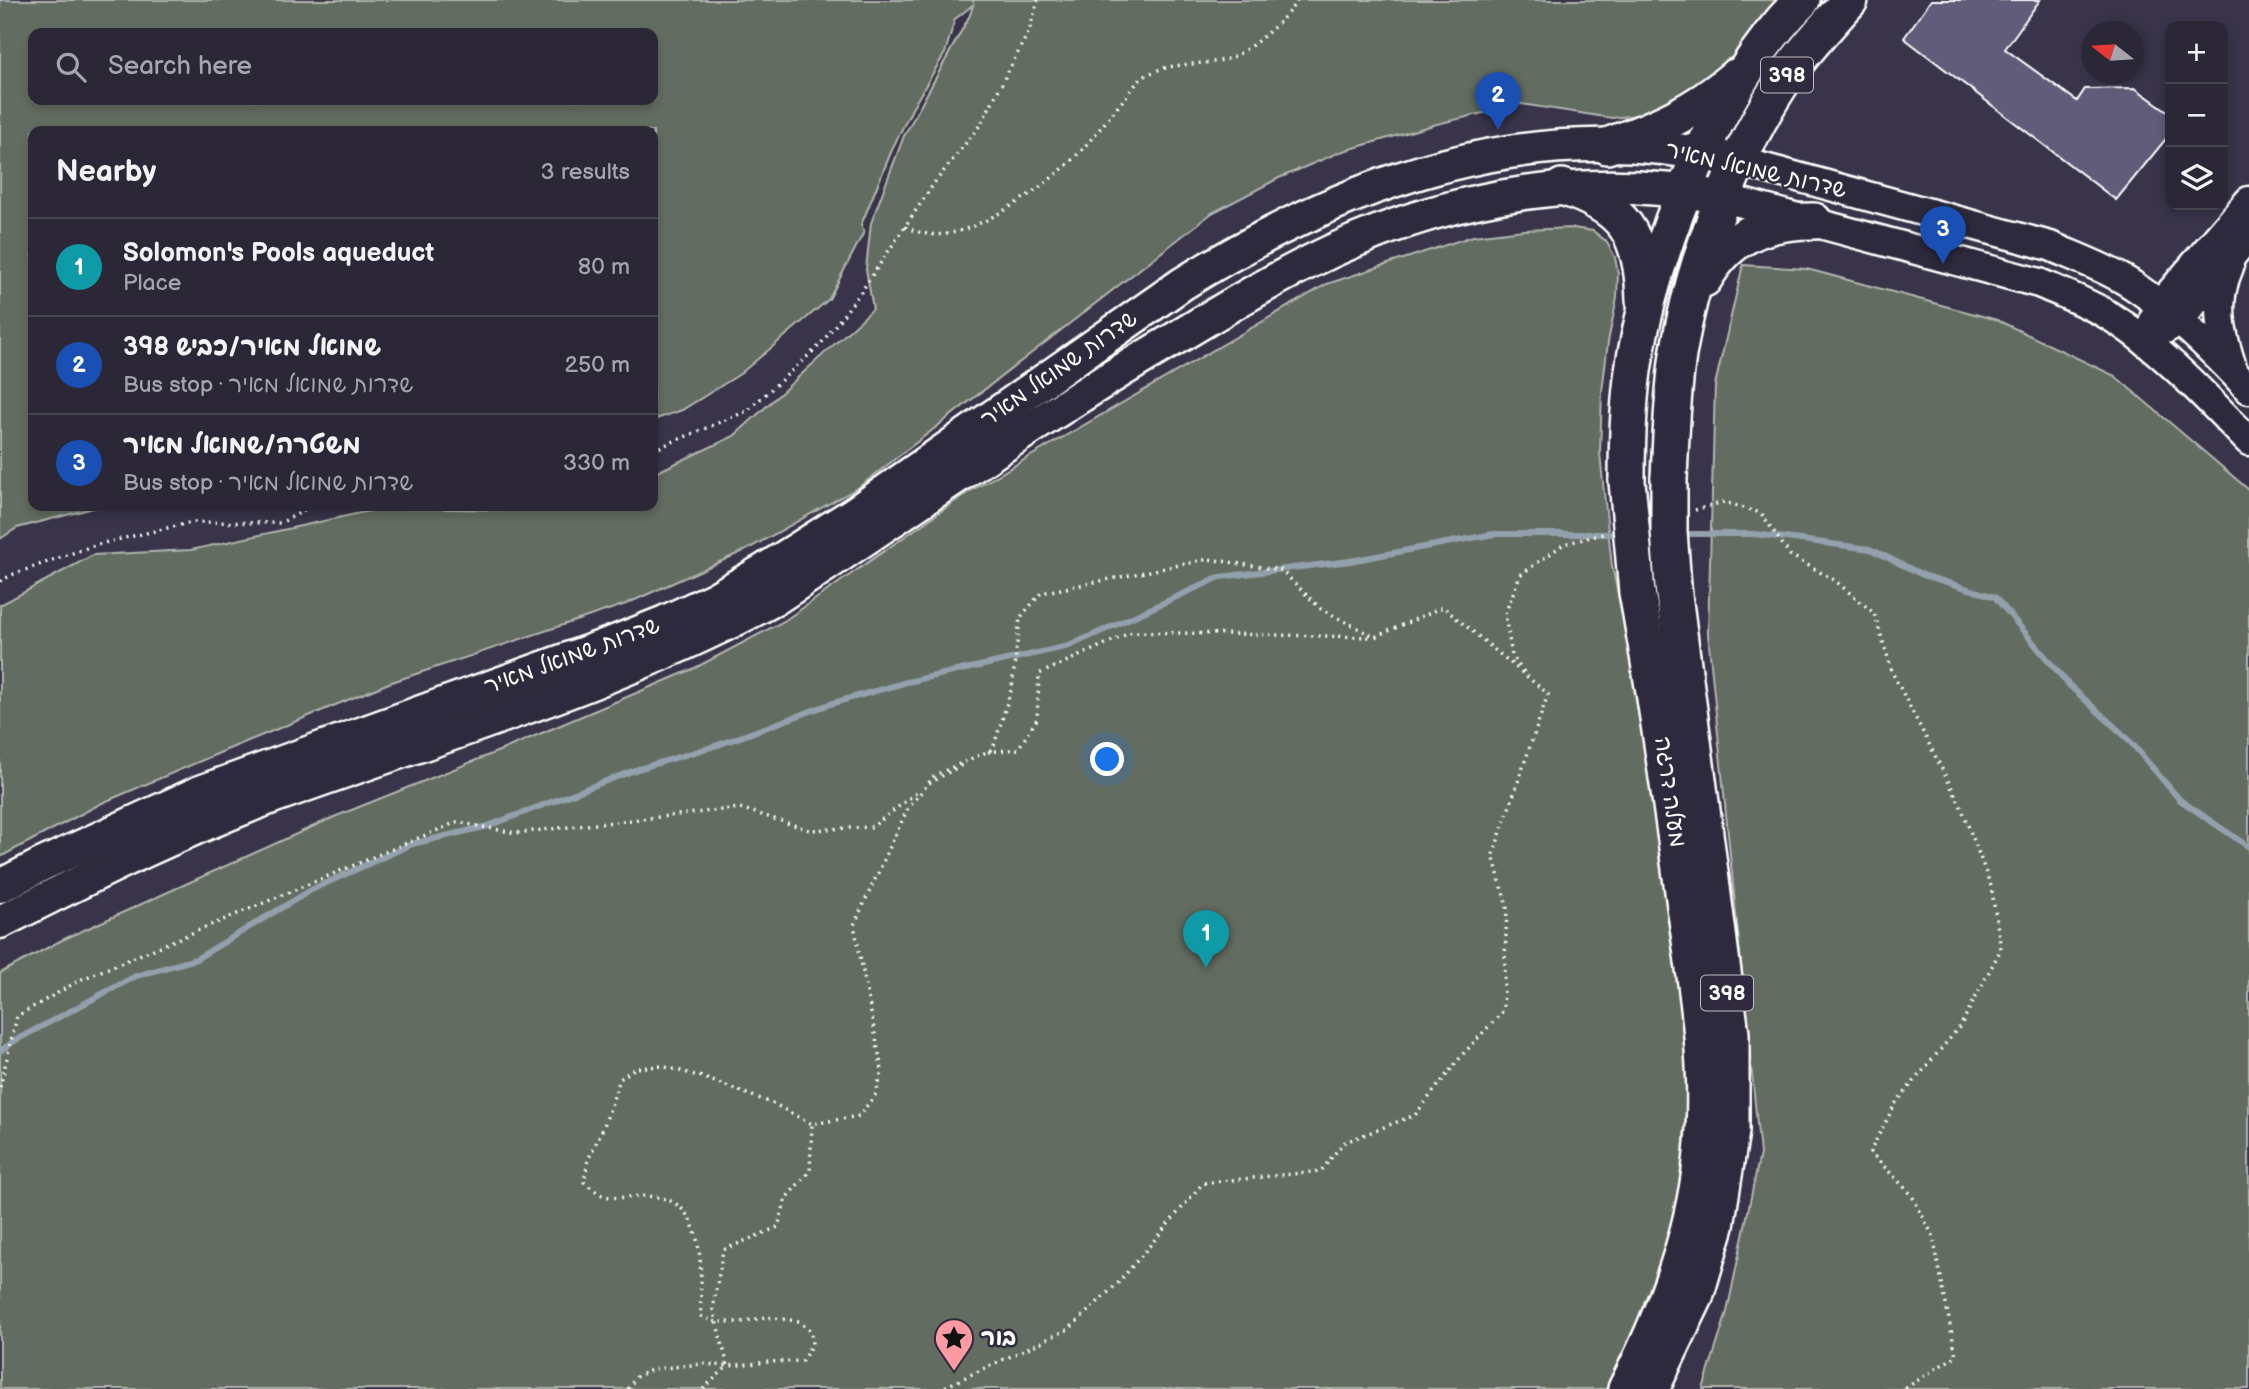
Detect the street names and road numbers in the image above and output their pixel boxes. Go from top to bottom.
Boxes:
road number: 398 [1761,57,1813,92]
street label: שדרות שמואל מאיר [1663,136,1849,204]
street label: שדרות שמואל מאיר [975,304,1143,434]
street label: שדרות שמואל מאיר [480,611,664,701]
street label: מעלה דרגה [1648,735,1692,849]
road number: 398 [1701,976,1753,1010]

